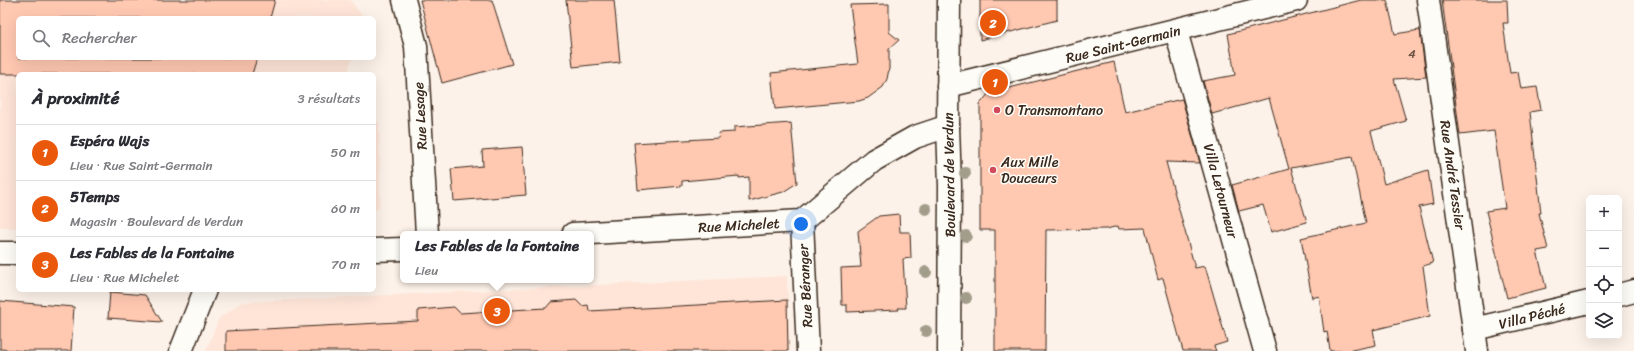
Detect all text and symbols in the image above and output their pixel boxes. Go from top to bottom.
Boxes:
pin: 2 [980,8,1006,38]
search box [16,16,376,60]
street label: Rue Saint-Germain [1063,18,1184,71]
text: Rechercher [62,25,137,51]
icon: search [30,27,52,49]
house number: 4 [1408,43,1416,65]
pin: 1 [982,67,1008,97]
street label: Rue Lesage [406,81,435,150]
text: À proximité [32,83,119,113]
text: 3 résultats [298,87,360,110]
place label: O Transmontano [1005,98,1103,123]
marker: O Transmontano [992,105,1002,115]
street label: Boulevard de Verdun [936,112,963,238]
street label: Rue André Tessier [1432,119,1473,233]
text: Espéra Wajs [70,128,149,154]
text: 1 [42,141,48,164]
text: 50 m [330,141,360,164]
street label: Villa Letourneur [1196,141,1246,243]
place label: Aux Mille Douceurs [1000,150,1059,191]
text: Lieu · Rue Saint-Germain [70,154,213,177]
marker: Aux Mille Douceurs [988,165,998,175]
text: 5Temps [70,184,119,210]
map controls [1586,195,1622,339]
button: + [1586,195,1622,231]
text: 2 [41,197,49,220]
text: 60 m [331,197,360,220]
text: Magasin · Boulevard de Verdun [70,210,243,233]
street label: Rue Michelet [698,211,780,240]
your location [791,214,811,234]
popup [400,231,594,283]
button: − [1586,231,1622,267]
text: Les Fables de la Fontaine [415,233,579,259]
text: Les Fables de la Fontaine [70,240,234,266]
street label: Rue Béranger [791,242,820,328]
text: 3 [41,253,49,276]
text: 70 m [331,253,360,276]
text: Lieu [415,259,438,282]
text: Lieu · Rue Michelet [70,266,179,289]
button: locate [1586,267,1622,303]
pin: 3 [484,296,510,326]
street label: Villa Péché [1496,296,1568,337]
button: layers [1586,303,1622,339]

